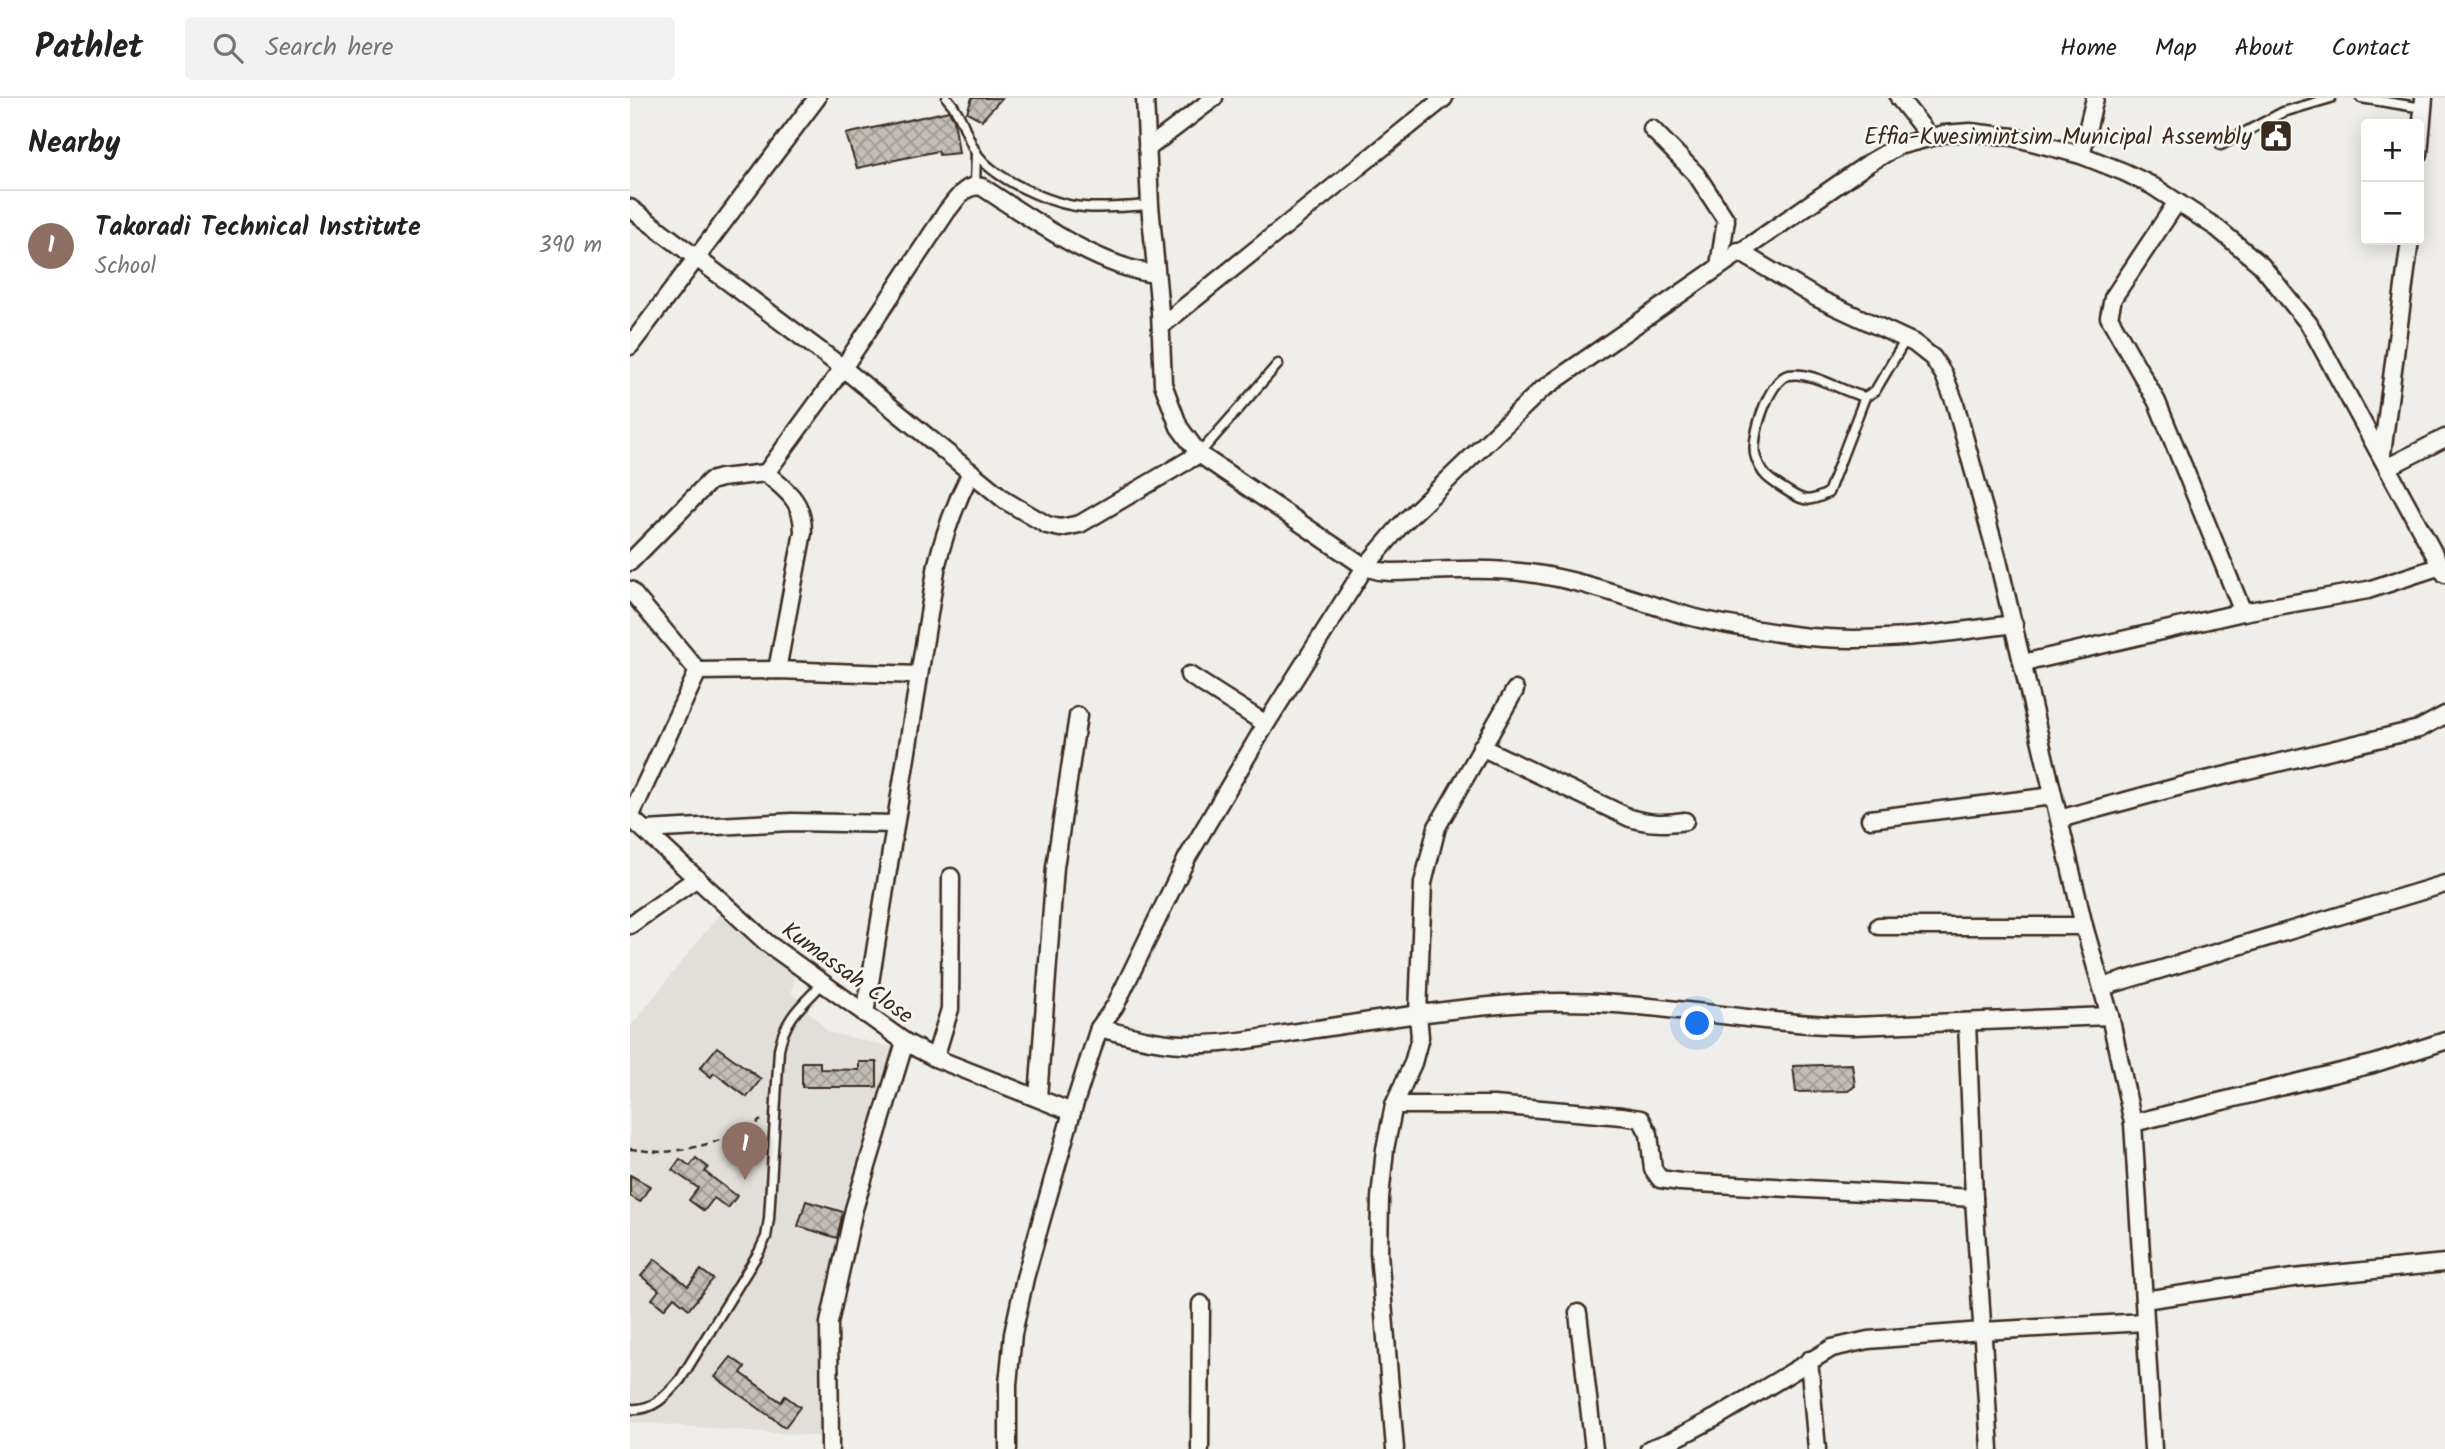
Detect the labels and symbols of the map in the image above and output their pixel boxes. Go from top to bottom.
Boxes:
public building icon: Effia-Kwesimintsim Municipal Assembly [2257,117,2295,155]
place label: Effia-Kwesimintsim Municipal Assembly [1864,120,2252,156]
street label: Kumassah Close [773,913,920,1034]
your location [1680,1006,1714,1040]
pin: 1 [722,1122,768,1180]

